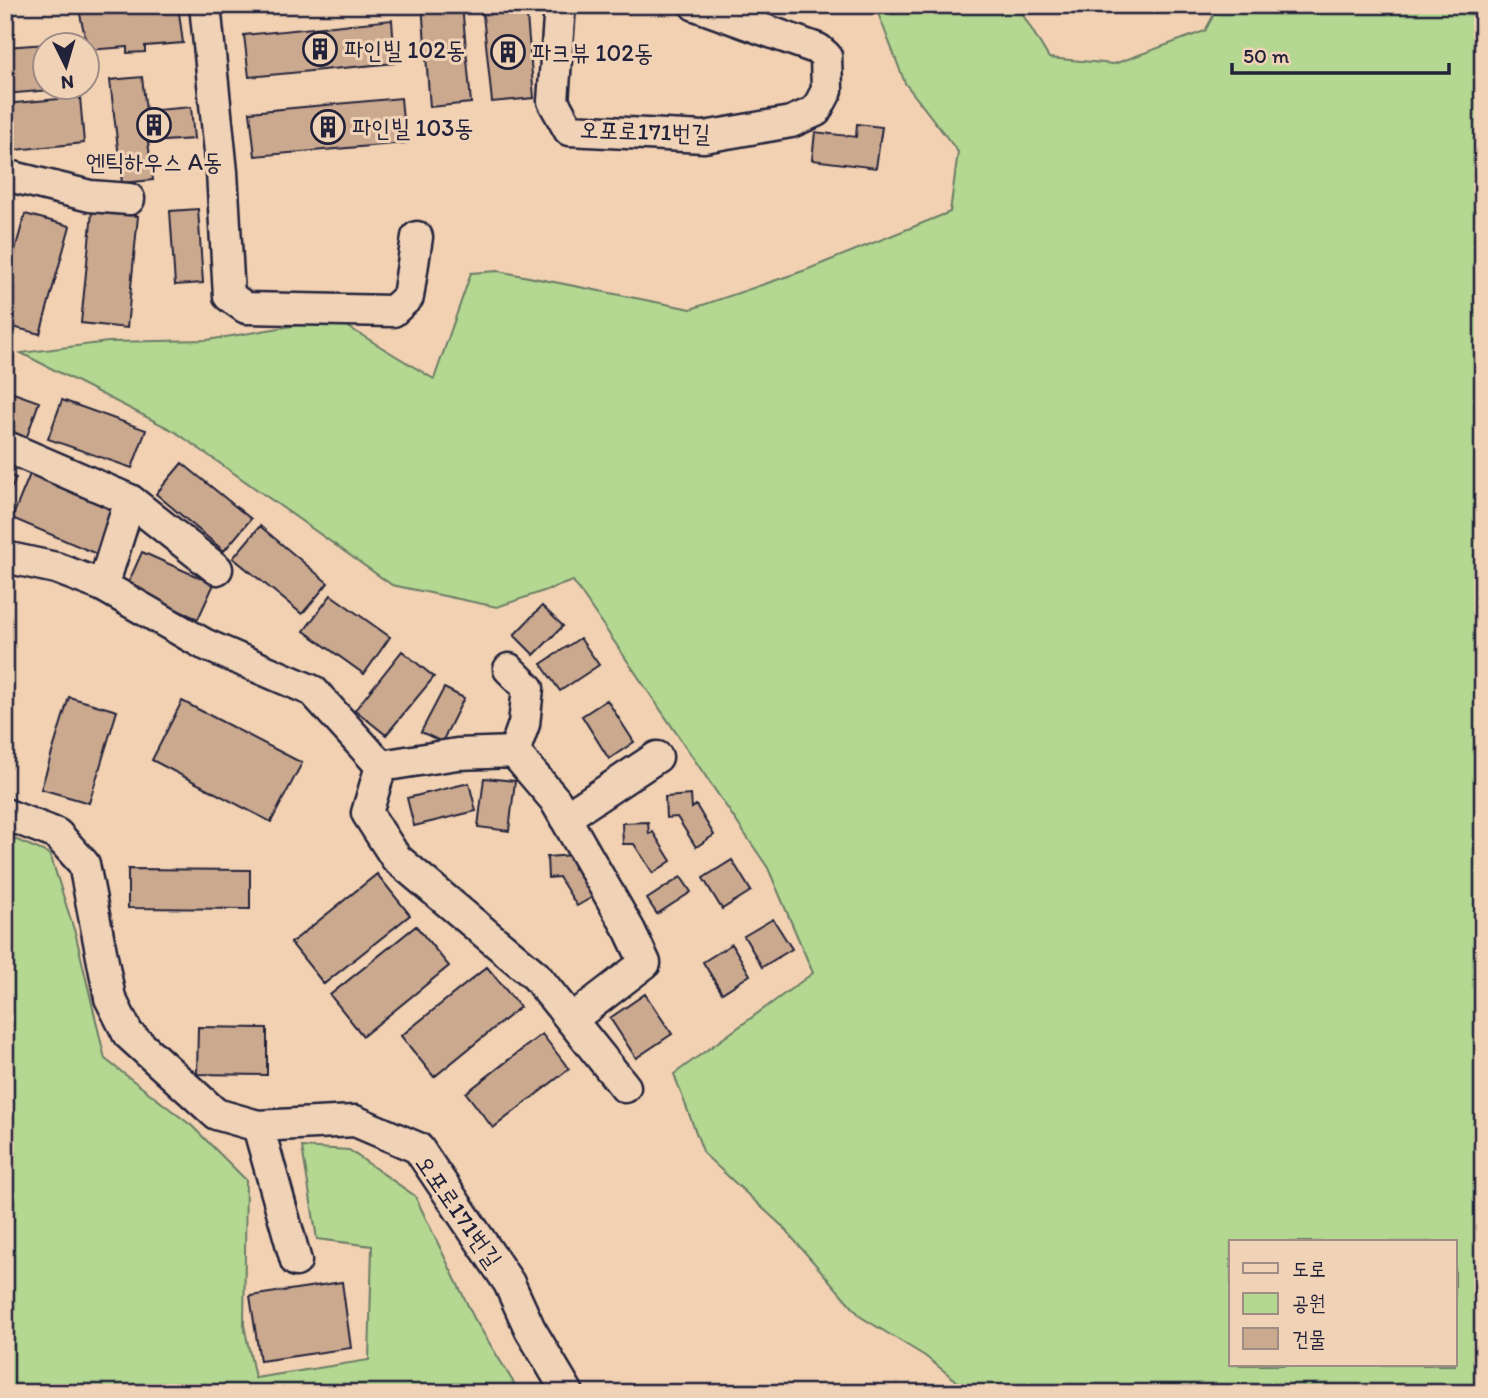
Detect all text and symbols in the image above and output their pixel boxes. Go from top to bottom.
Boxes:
building icon: 파인빌 102동 [301,30,339,68]
north arrow [32,32,102,102]
scale bar [1232,32,1450,76]
building icon: 파크뷰 102동 [489,33,527,71]
place label: 파인빌 102동 [344,35,465,64]
place label: 파크뷰 102동 [532,38,653,67]
text: 50 m [1243,43,1290,68]
text: N [60,70,75,94]
building icon: 엔틱하우스 A동 [135,106,173,144]
building icon: 파인빌 103동 [309,108,347,146]
place label: 파인빌 103동 [352,113,474,142]
street label: 오포로171번길 [579,114,711,148]
place label: 엔틱하우스 A동 [86,147,222,176]
street label: 오포로171번길 [410,1149,508,1273]
legend [1229,1240,1456,1366]
text: 도로 [1292,1256,1326,1281]
text: 공원 [1292,1290,1326,1315]
text: 건물 [1292,1326,1326,1351]

